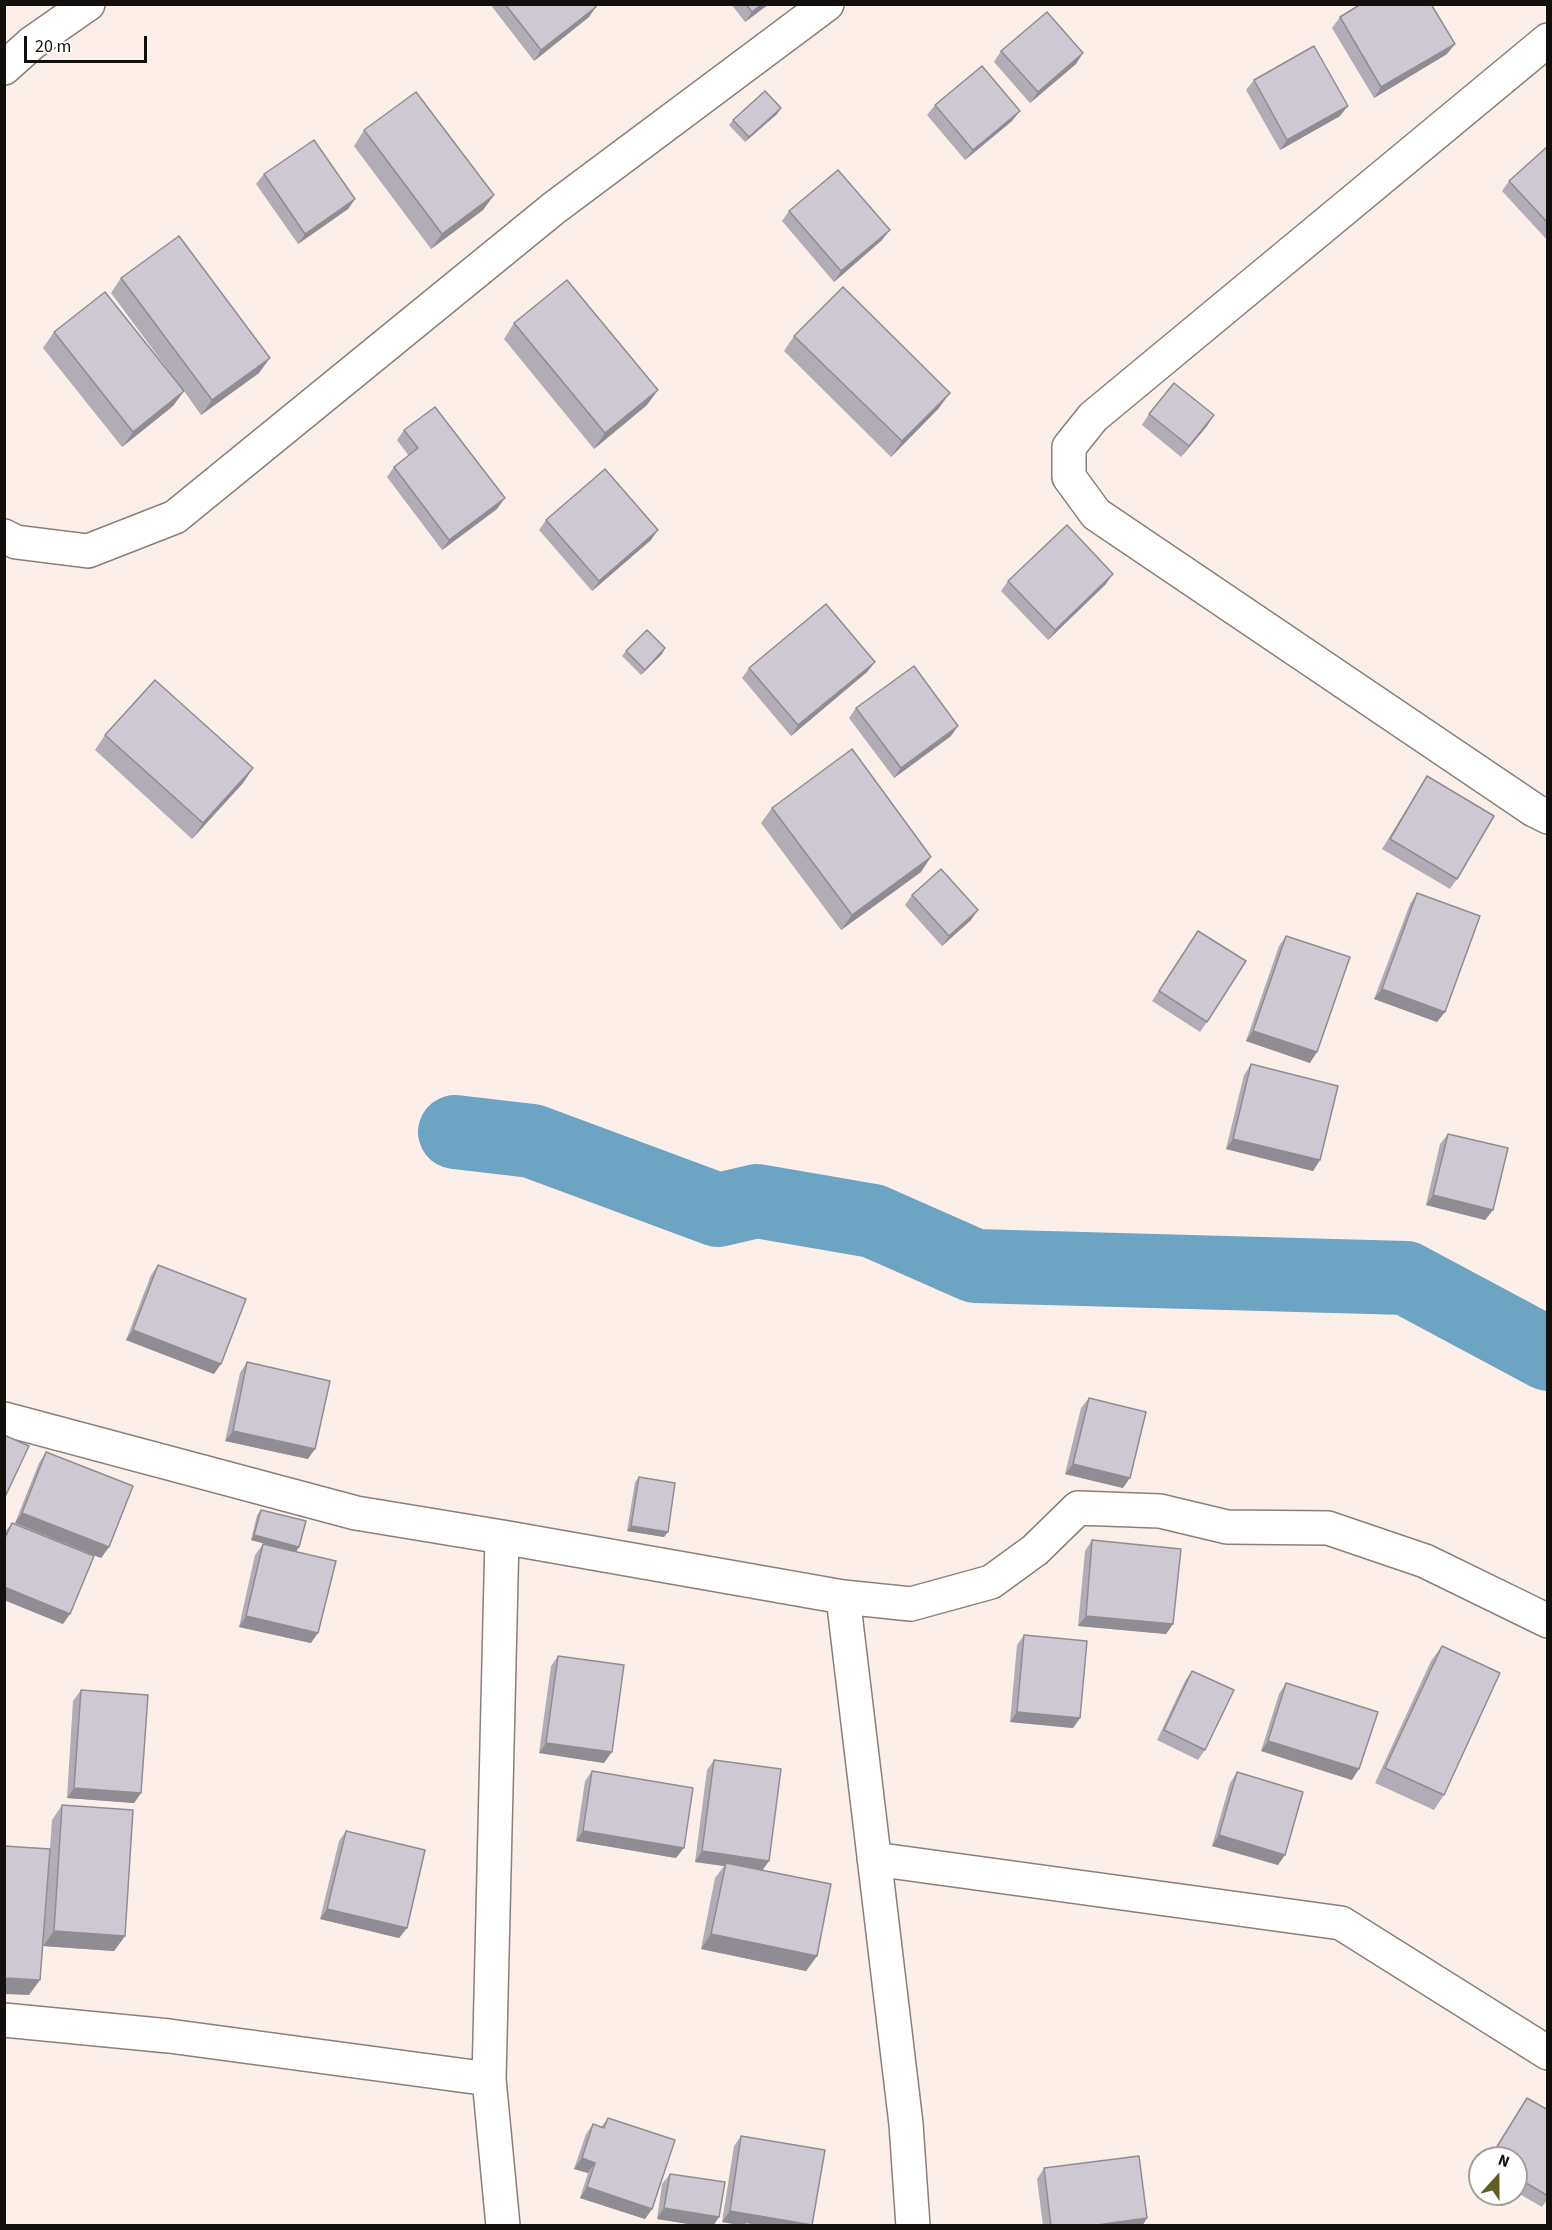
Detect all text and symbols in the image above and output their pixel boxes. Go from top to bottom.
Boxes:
scale bar [27,24,150,62]
text: 20 m [35,34,71,59]
north arrow [1468,2146,1528,2206]
text: N [1495,2149,1513,2173]

